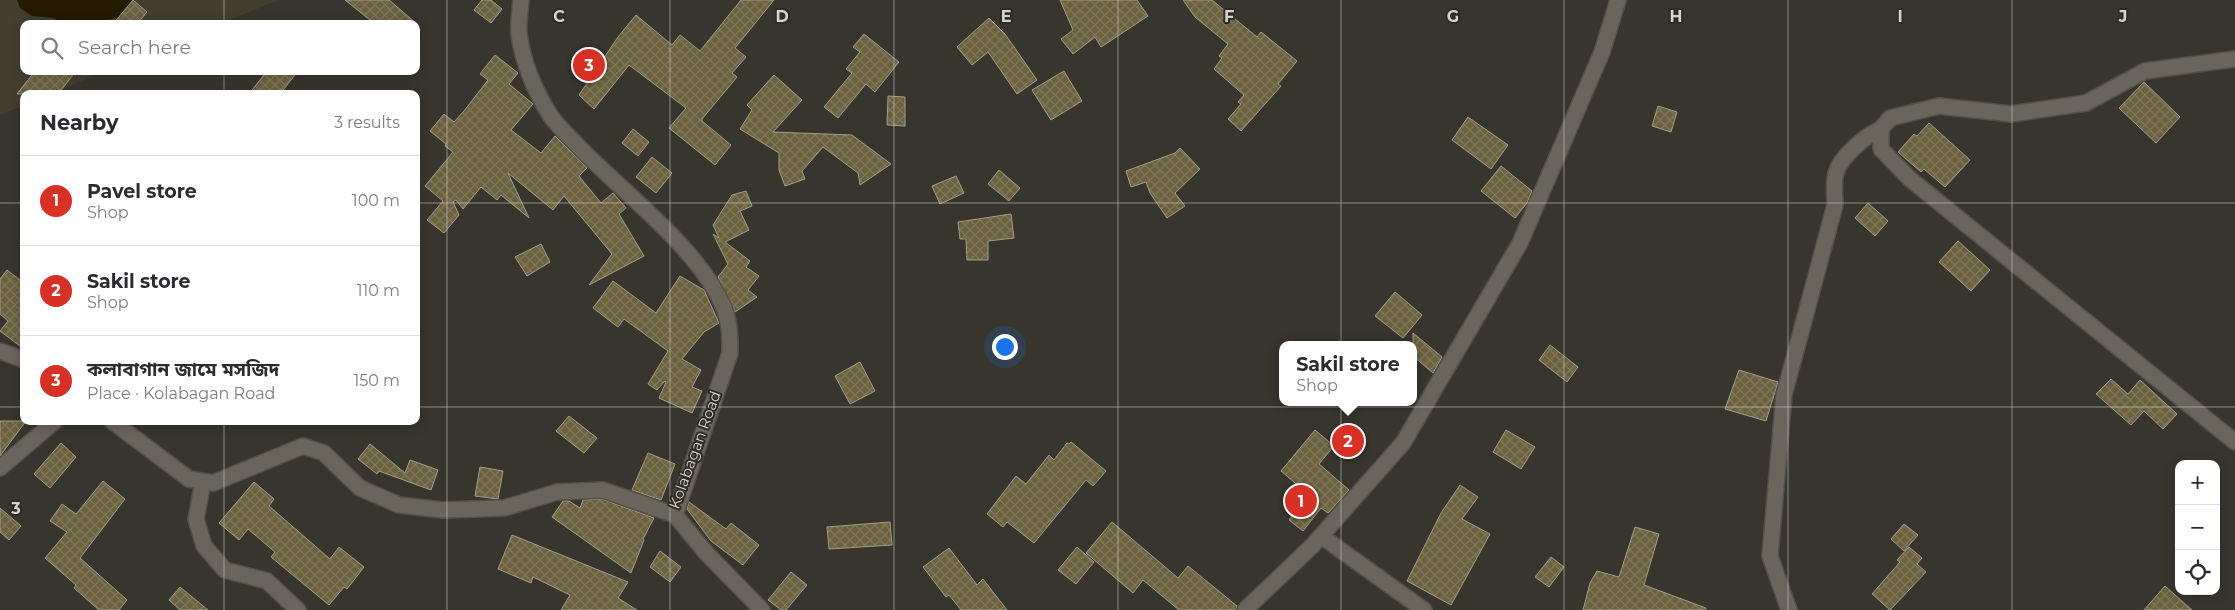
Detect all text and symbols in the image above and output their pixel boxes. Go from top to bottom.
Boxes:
text: C [553,7,565,26]
text: D [775,7,789,26]
text: E [1001,7,1011,26]
text: F [1224,7,1234,26]
text: G [1447,7,1459,26]
text: H [1670,7,1682,26]
text: I [1897,7,1903,26]
text: J [2118,7,2127,26]
search box [20,20,420,75]
icon: search [38,34,66,62]
text: Search here [78,36,191,59]
pin: 3 [573,46,605,84]
text: Nearby [40,110,119,135]
text: 3 results [334,113,400,132]
text: Pavel store [87,180,197,203]
text: 1 [53,191,59,210]
text: 100 m [352,191,400,210]
text: Shop [87,203,129,222]
text: Sakil store [87,270,191,293]
text: 2 [51,281,61,300]
text: 110 m [357,281,400,300]
text: Shop [87,293,129,312]
your location [992,334,1018,360]
popup [1279,341,1417,406]
text: Sakil store [1296,353,1400,376]
text: কলাবাগান জামে মসজিদ [87,358,279,381]
text: 3 [51,371,61,390]
text: 150 m [353,371,400,390]
text: Shop [1296,376,1338,395]
text: Place · Kolabagan Road [87,384,275,403]
street label: Kolabagan Road [664,388,725,511]
pin: 2 [1332,422,1364,460]
map controls [2175,460,2220,595]
button: + [2175,460,2220,505]
pin: 1 [1285,482,1317,520]
text: 3 [10,499,21,518]
button: − [2175,505,2220,550]
button: locate [2175,550,2220,595]

